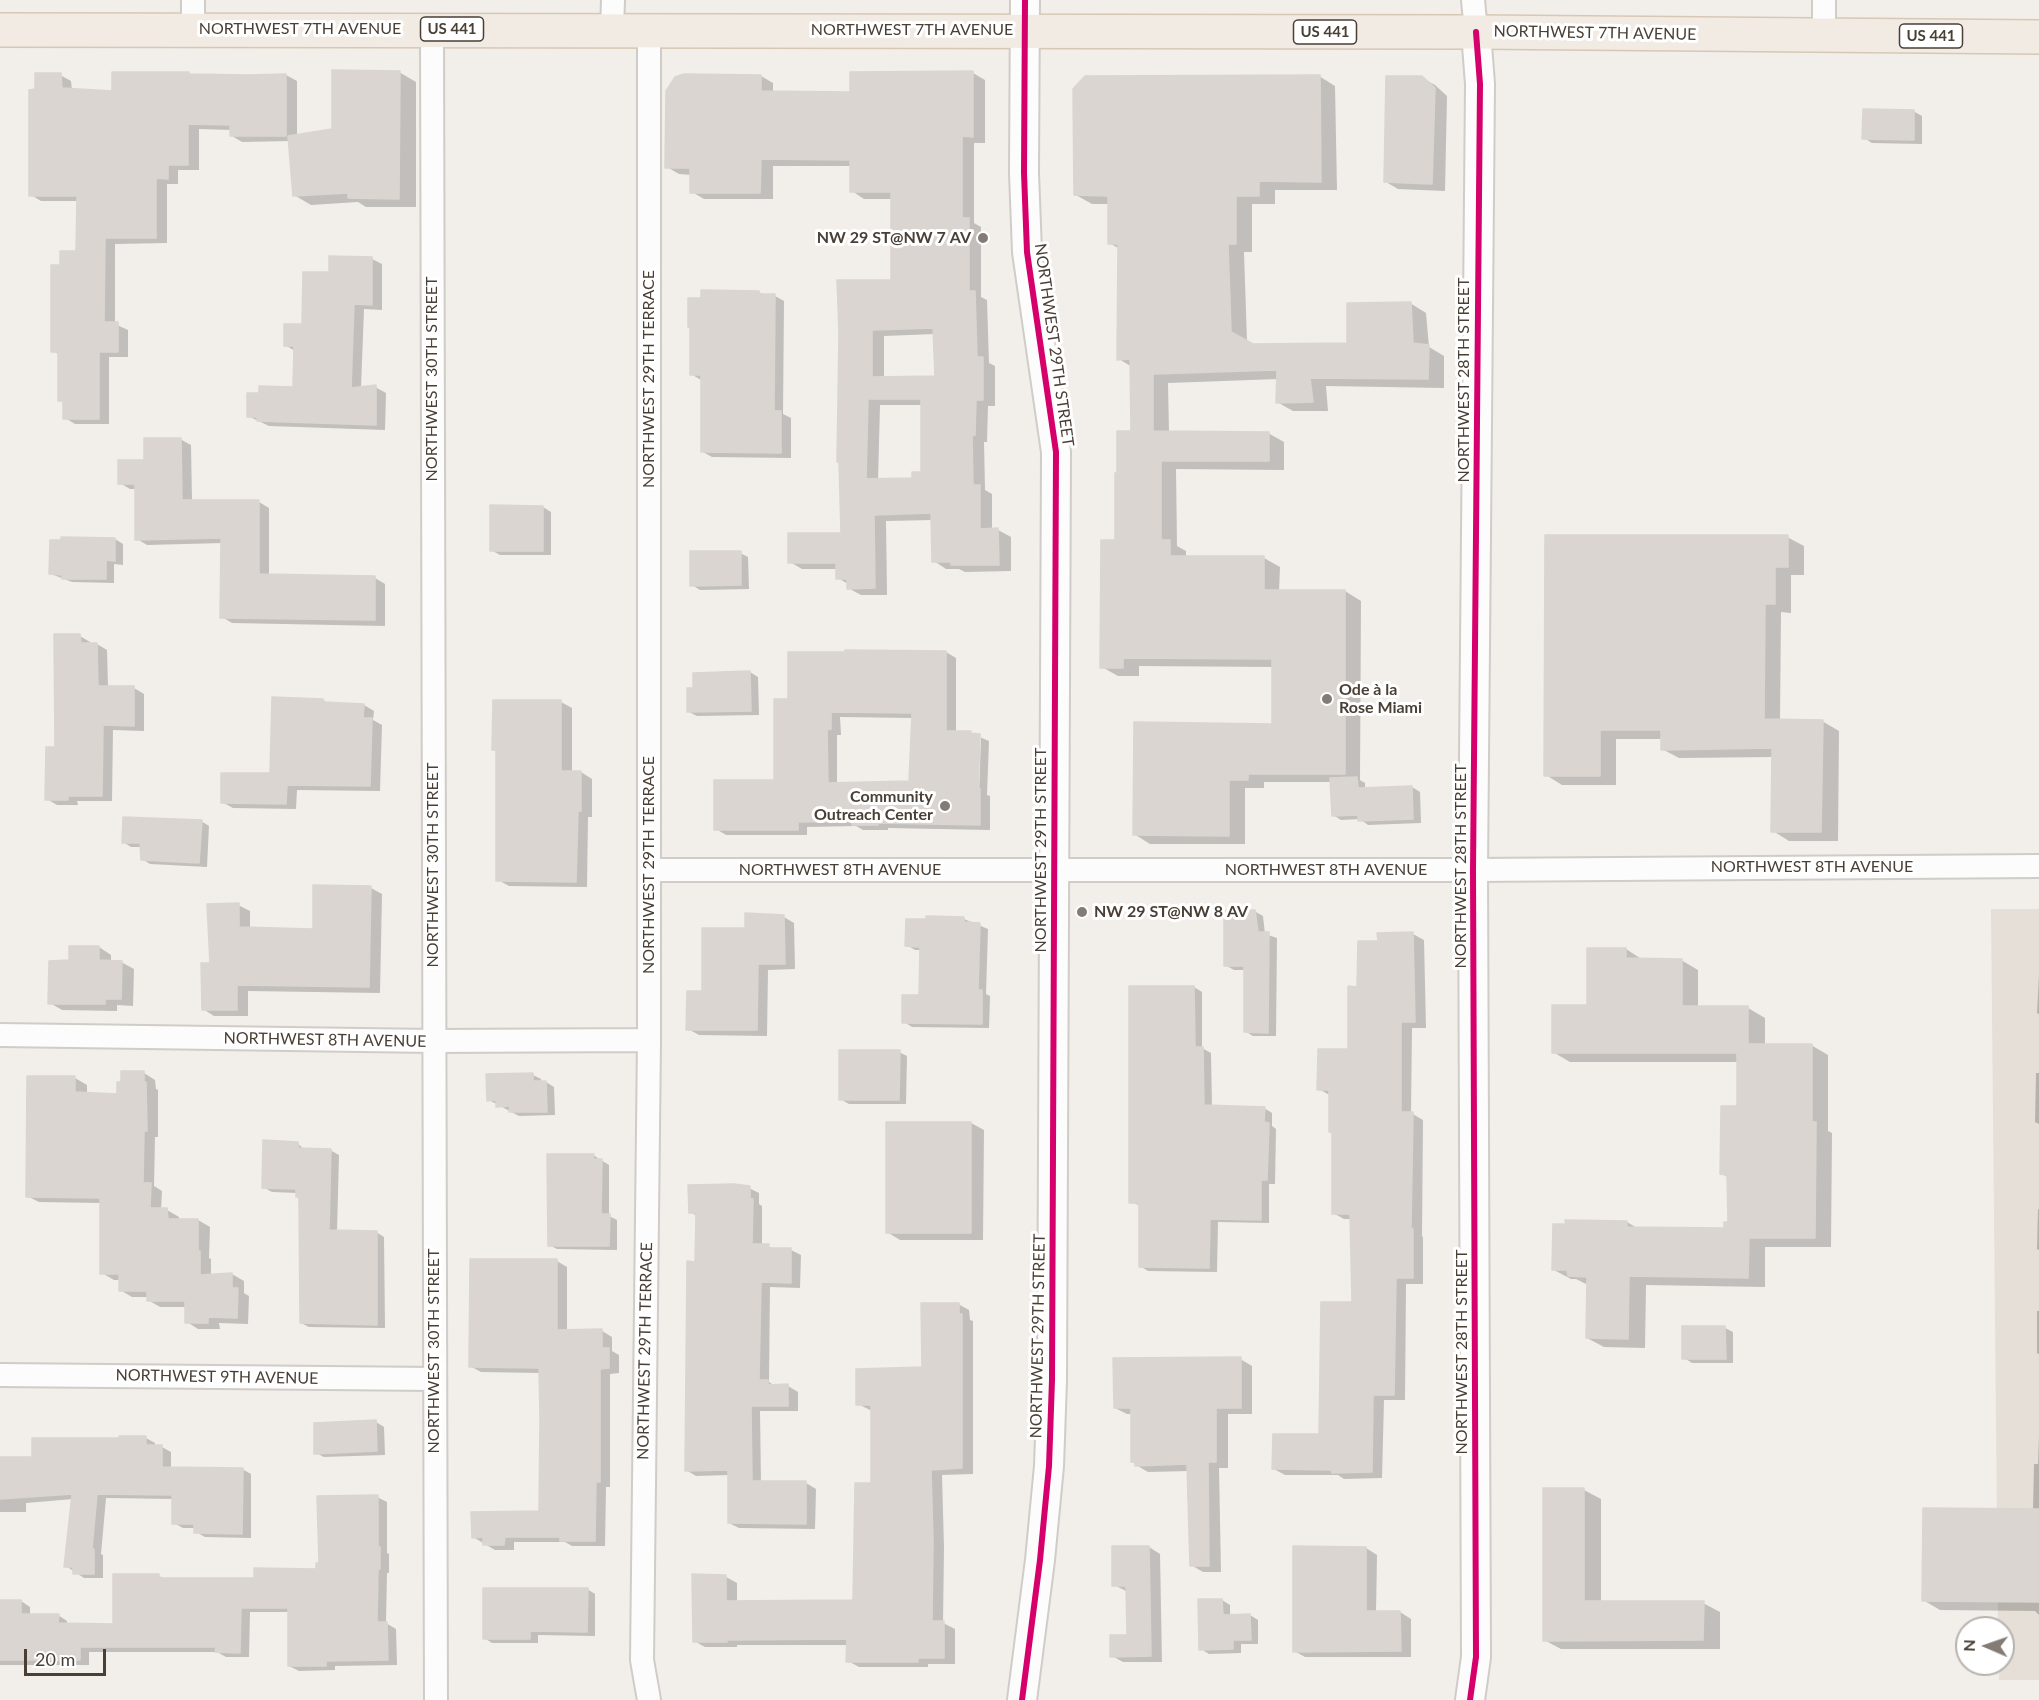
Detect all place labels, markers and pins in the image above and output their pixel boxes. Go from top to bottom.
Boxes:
place label: NW 29 ST@NW 7 AV [817,228,971,248]
marker: NW 29 ST@NW 7 AV [976,231,990,245]
place label: Ode à la Rose Miami [1339,680,1422,718]
marker: Ode à la Rose Miami [1320,692,1334,706]
place label: Community Outreach Center [814,787,933,825]
marker: Community Outreach Center [938,799,952,813]
place label: NW 29 ST@NW 8 AV [1094,902,1248,922]
marker: NW 29 ST@NW 8 AV [1075,905,1089,919]

